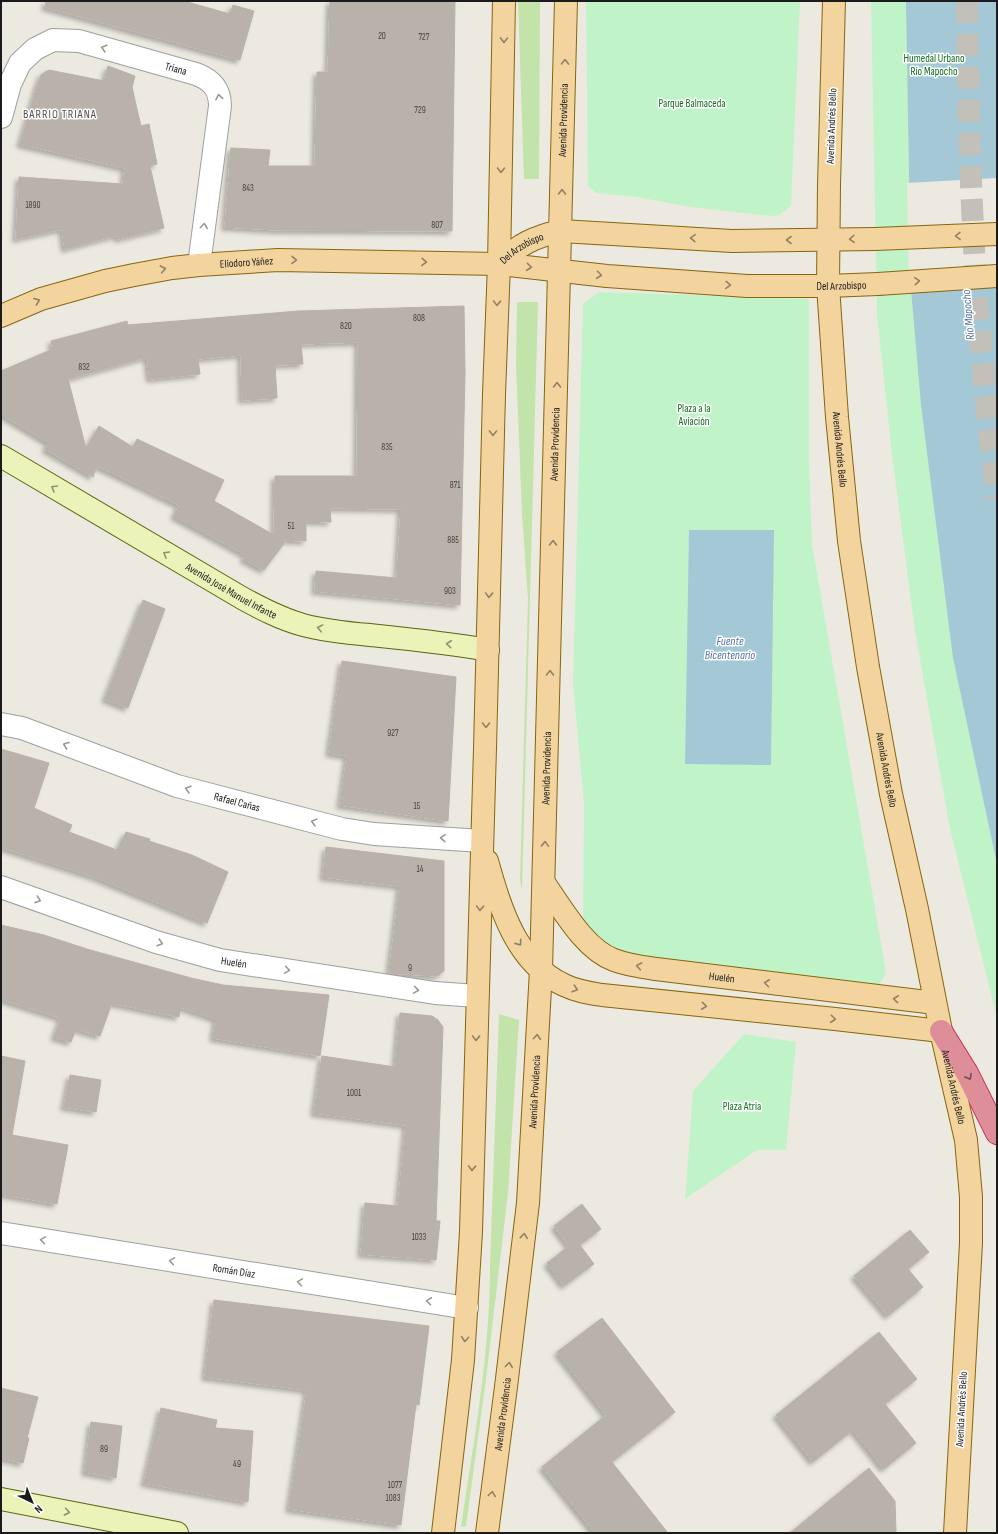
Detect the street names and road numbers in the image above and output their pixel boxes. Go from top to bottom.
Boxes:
street label: Triana [164,60,188,78]
street label: Avenida Providencia [556,83,571,158]
street label: Avenida Andrés Bello [824,87,839,165]
street label: Del Arzobispo [497,230,546,267]
street label: Eliodoro Yáñez [220,254,274,271]
street label: Del Arzobispo [816,278,867,293]
street label: Avenida Providencia [548,407,563,482]
street label: Avenida Andrés Bello [830,410,850,488]
street label: Avenida José Manuel Infante [182,560,279,622]
street label: Avenida Providencia [539,731,554,806]
street label: Avenida Andrés Bello [873,731,900,809]
street label: Rafael Cañas [213,790,261,814]
street label: Huelén [220,954,248,971]
street label: Huelén [708,970,736,986]
street label: Avenida Andrés Bello [938,1048,968,1126]
street label: Avenida Providencia [526,1055,543,1130]
street label: Román Díaz [212,1261,256,1281]
street label: Avenida Andrés Bello [953,1370,970,1448]
street label: Avenida Providencia [492,1377,514,1452]

